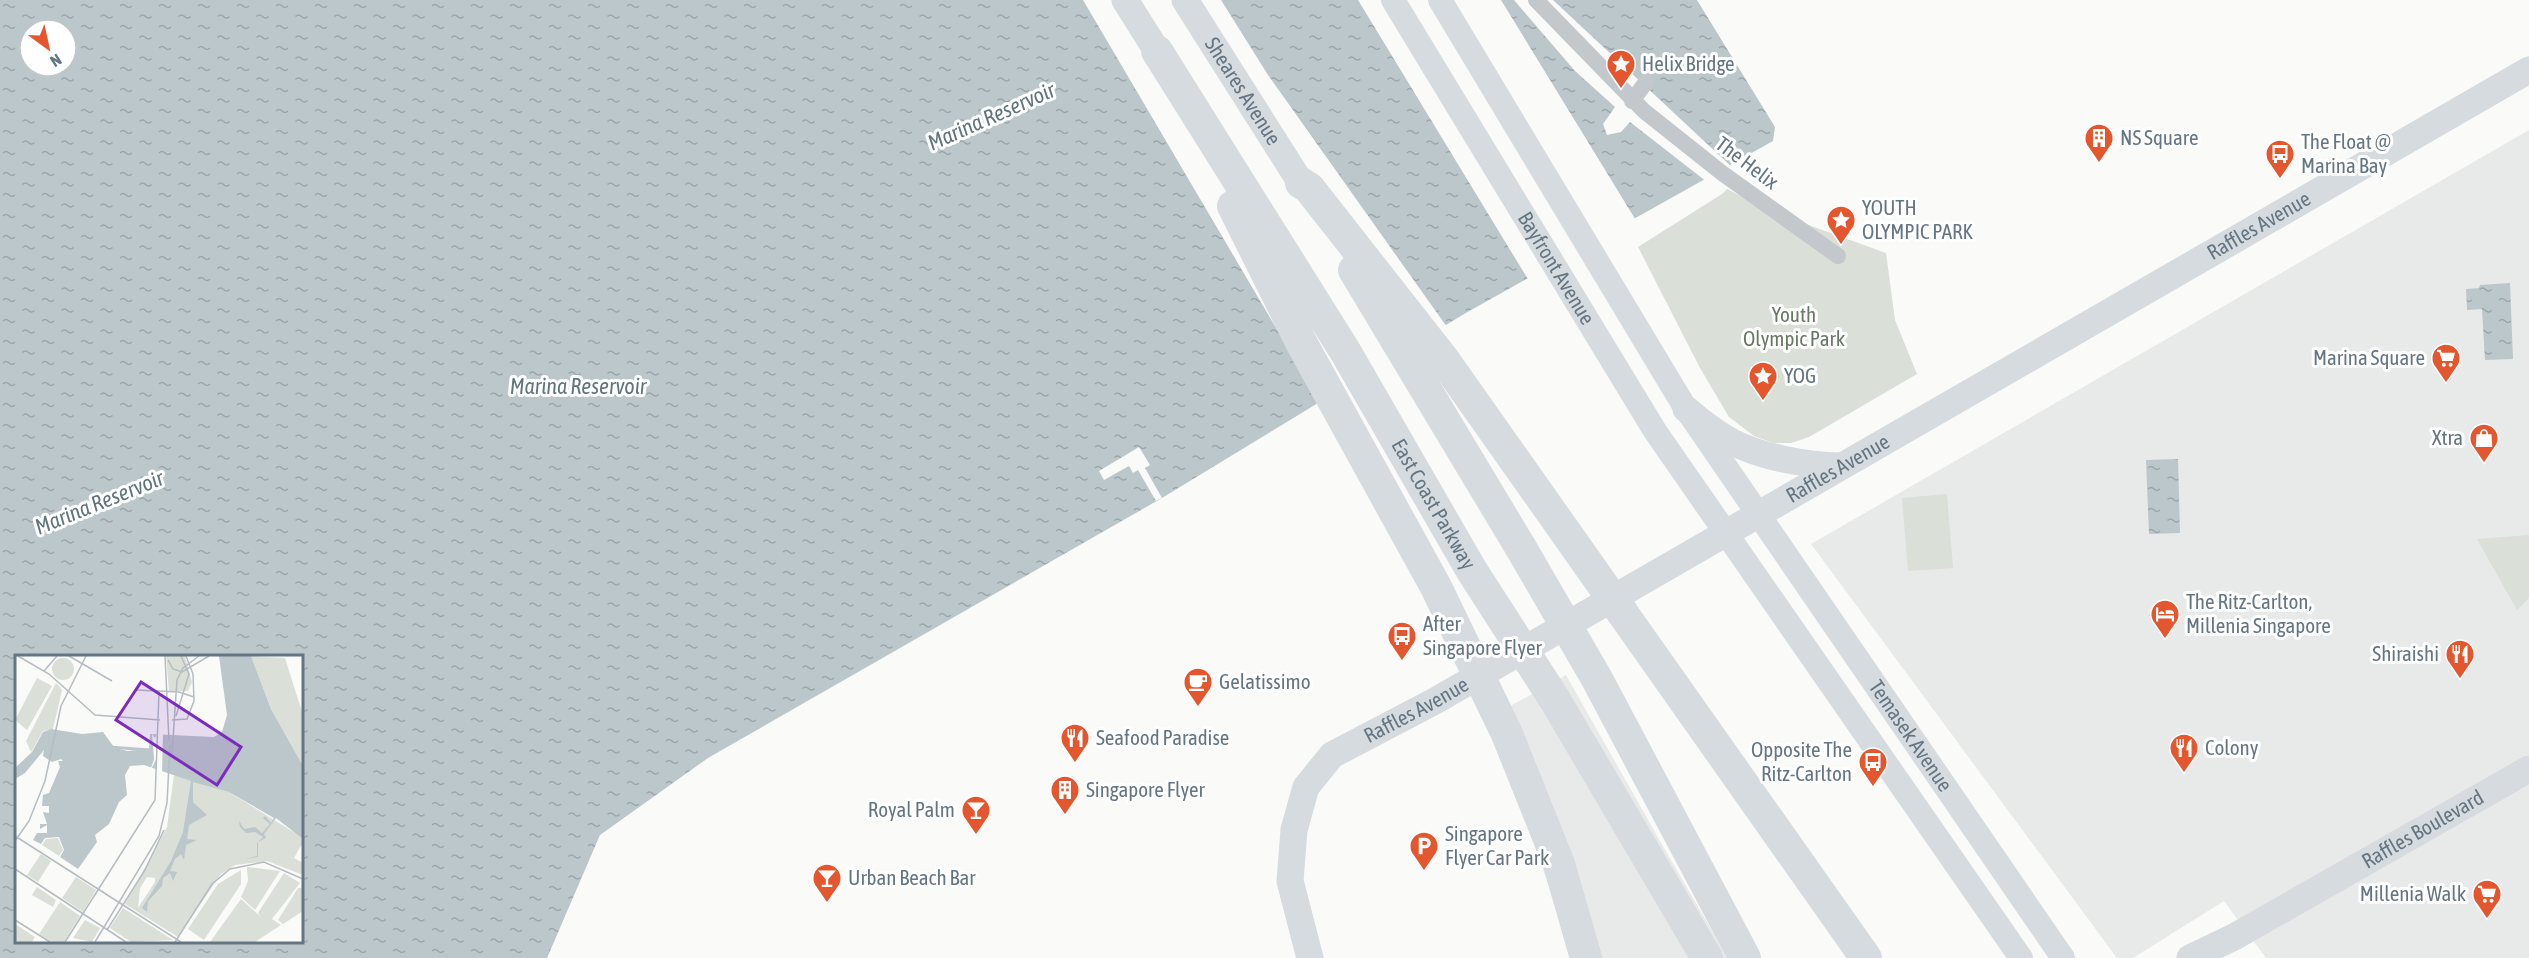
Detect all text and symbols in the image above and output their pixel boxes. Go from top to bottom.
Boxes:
north arrow [18,18,78,78]
street label: Sheares Avenue [1201,32,1287,149]
place icon: Helix Bridge [1605,48,1637,90]
text: N [47,50,65,71]
place label: Helix Bridge [1642,51,1735,75]
water label: Marina Reservoir [923,76,1060,156]
building icon: NS Square [2083,122,2115,164]
place label: NS Square [2120,125,2199,149]
place label: The Float @ Marina Bay [2301,129,2391,177]
street label: The Helix [1712,131,1784,194]
bus stop icon: The Float @ Marina Bay [2264,138,2296,180]
street label: Raffles Avenue [2203,186,2314,264]
place label: YOUTH OLYMPIC PARK [1862,195,1974,243]
place icon: YOUTH OLYMPIC PARK [1825,204,1857,246]
street label: Bayfront Avenue [1514,207,1600,329]
park label: Youth Olympic Park [1743,302,1845,350]
supermarket icon: Marina Square [2430,342,2462,384]
place label: Marina Square [2313,345,2425,369]
place icon: YOG [1747,360,1779,402]
place label: YOG [1784,363,1816,387]
water label: Marina Reservoir [510,373,648,399]
shop icon: Xtra [2468,422,2500,464]
place label: Xtra [2432,425,2463,449]
street label: Raffles Avenue [1782,429,1893,507]
street label: East Coast Parkway [1387,434,1481,573]
water label: Marina Reservoir [31,464,169,540]
place label: The Ritz-Carlton, Millenia Singapore [2186,589,2331,637]
hotel icon: The Ritz-Carlton, Millenia Singapore [2149,598,2181,640]
place label: After Singapore Flyer [1423,611,1542,659]
bus stop icon: After Singapore Flyer [1386,620,1418,662]
restaurant icon: Shiraishi [2444,638,2476,680]
place label: Shiraishi [2372,641,2439,665]
inset map [15,655,303,943]
cafe icon: Gelatissimo [1182,666,1214,708]
place label: Gelatissimo [1219,669,1311,693]
street label: Raffles Avenue [1360,671,1472,747]
street label: Temasek Avenue [1865,675,1958,796]
restaurant icon: Seafood Paradise [1059,722,1091,764]
place label: Seafood Paradise [1096,725,1229,749]
restaurant icon: Colony [2168,732,2200,774]
place label: Colony [2205,735,2259,759]
place label: Opposite The Ritz-Carlton [1751,737,1852,785]
bus stop icon: Opposite The Ritz-Carlton [1857,746,1889,788]
building icon: Singapore Flyer [1049,774,1081,816]
place label: Singapore Flyer [1086,777,1205,801]
street label: Raffles Boulevard [2357,785,2487,873]
bar icon: Royal Palm [960,794,992,836]
place label: Royal Palm [868,797,955,821]
place label: Singapore Flyer Car Park [1445,821,1549,869]
parking icon: Singapore Flyer Car Park [1408,830,1440,872]
bar icon: Urban Beach Bar [811,862,843,904]
place label: Urban Beach Bar [848,865,976,889]
supermarket icon: Millenia Walk [2471,878,2503,920]
place label: Millenia Walk [2360,881,2466,905]

